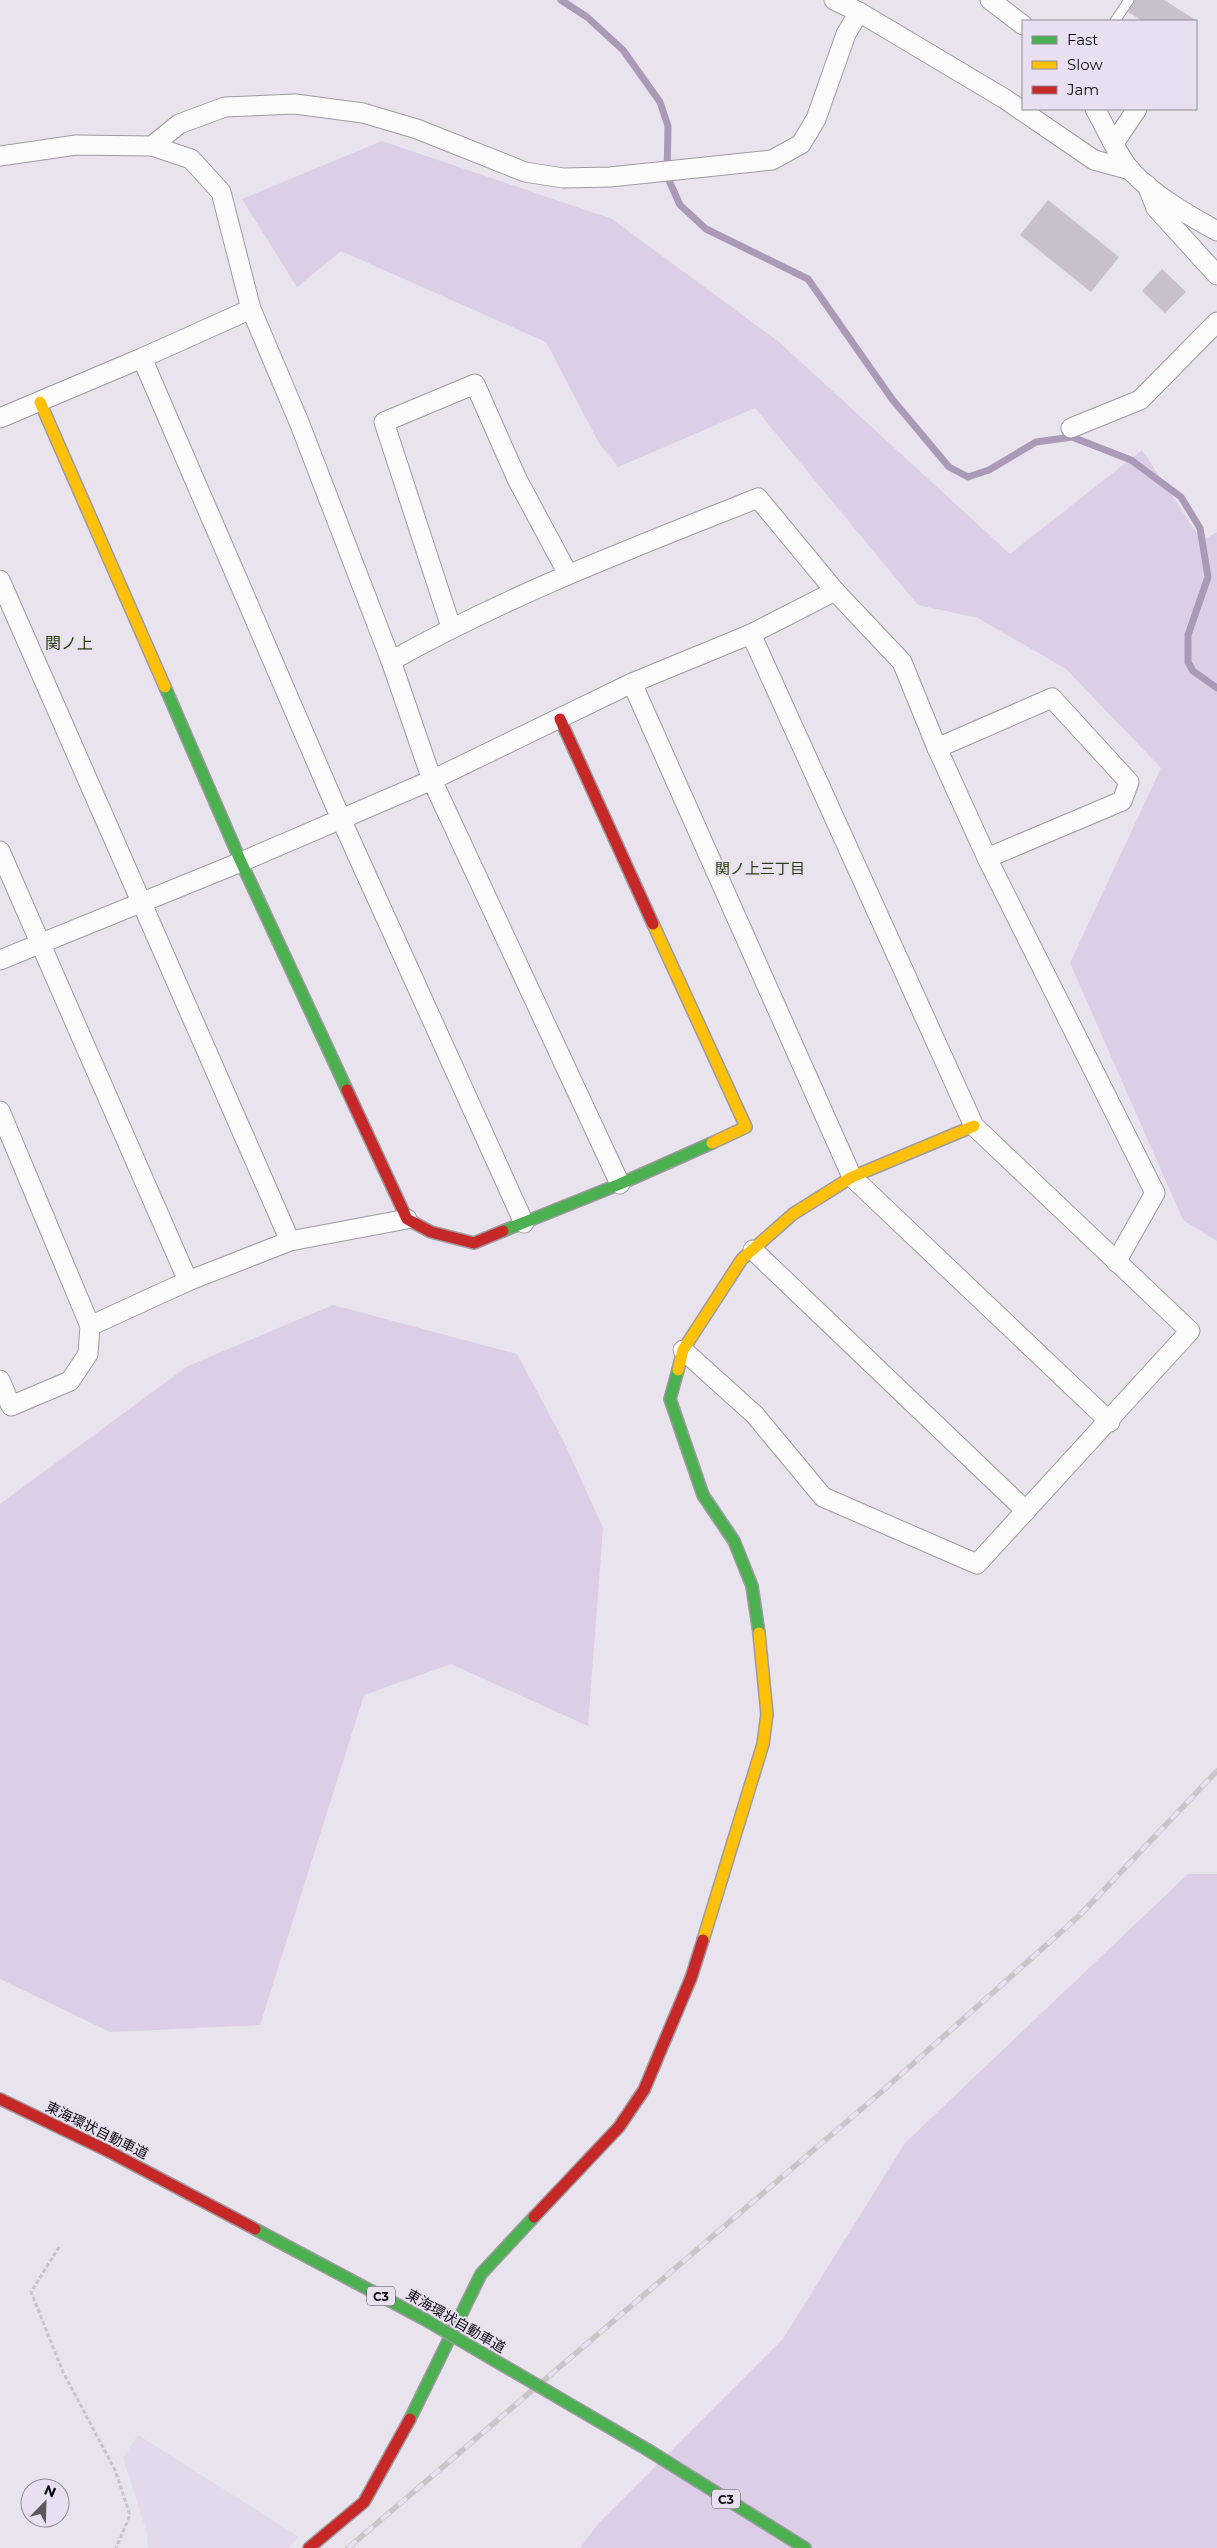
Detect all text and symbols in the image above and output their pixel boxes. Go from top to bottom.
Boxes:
legend [1022,20,1197,110]
text: Fast [1067,30,1098,49]
text: Slow [1067,55,1103,74]
text: Jam [1066,80,1099,99]
district label: 関ノ上 [45,634,93,653]
district label: 関ノ上三丁目 [715,859,805,878]
street label: 東海環状自動車道 [43,2097,151,2163]
street label: 東海環状自動車道 [403,2285,509,2357]
road number: C3 [367,2286,395,2306]
north arrow [20,2478,70,2528]
text: N [41,2481,59,2502]
road number: C3 [712,2490,740,2508]

